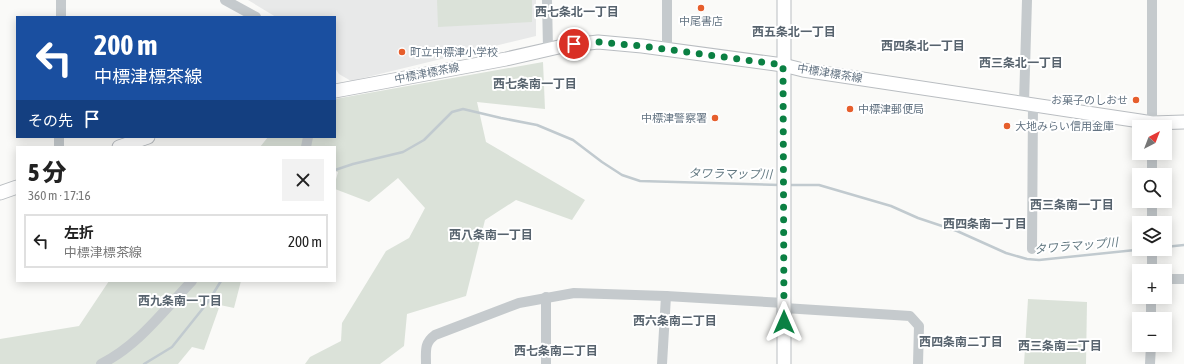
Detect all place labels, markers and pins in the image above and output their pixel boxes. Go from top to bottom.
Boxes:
marker: 中尾書店 [696,3,706,13]
place label: 中尾書店 [679,15,723,27]
pin [557,27,591,61]
place label: 町立中標津小学校 [410,46,498,58]
marker: 町立中標津小学校 [397,47,407,57]
place label: お菓子のしおせ [1051,94,1128,106]
marker: お菓子のしおせ [1131,95,1141,105]
place label: 中標津郵便局 [858,103,924,115]
marker: 中標津郵便局 [845,104,855,114]
place label: 中標津警察署 [641,112,707,124]
marker: 中標津警察署 [710,113,720,123]
place label: 大地みらい信用金庫 [1015,120,1114,132]
marker: 大地みらい信用金庫 [1002,121,1012,131]

